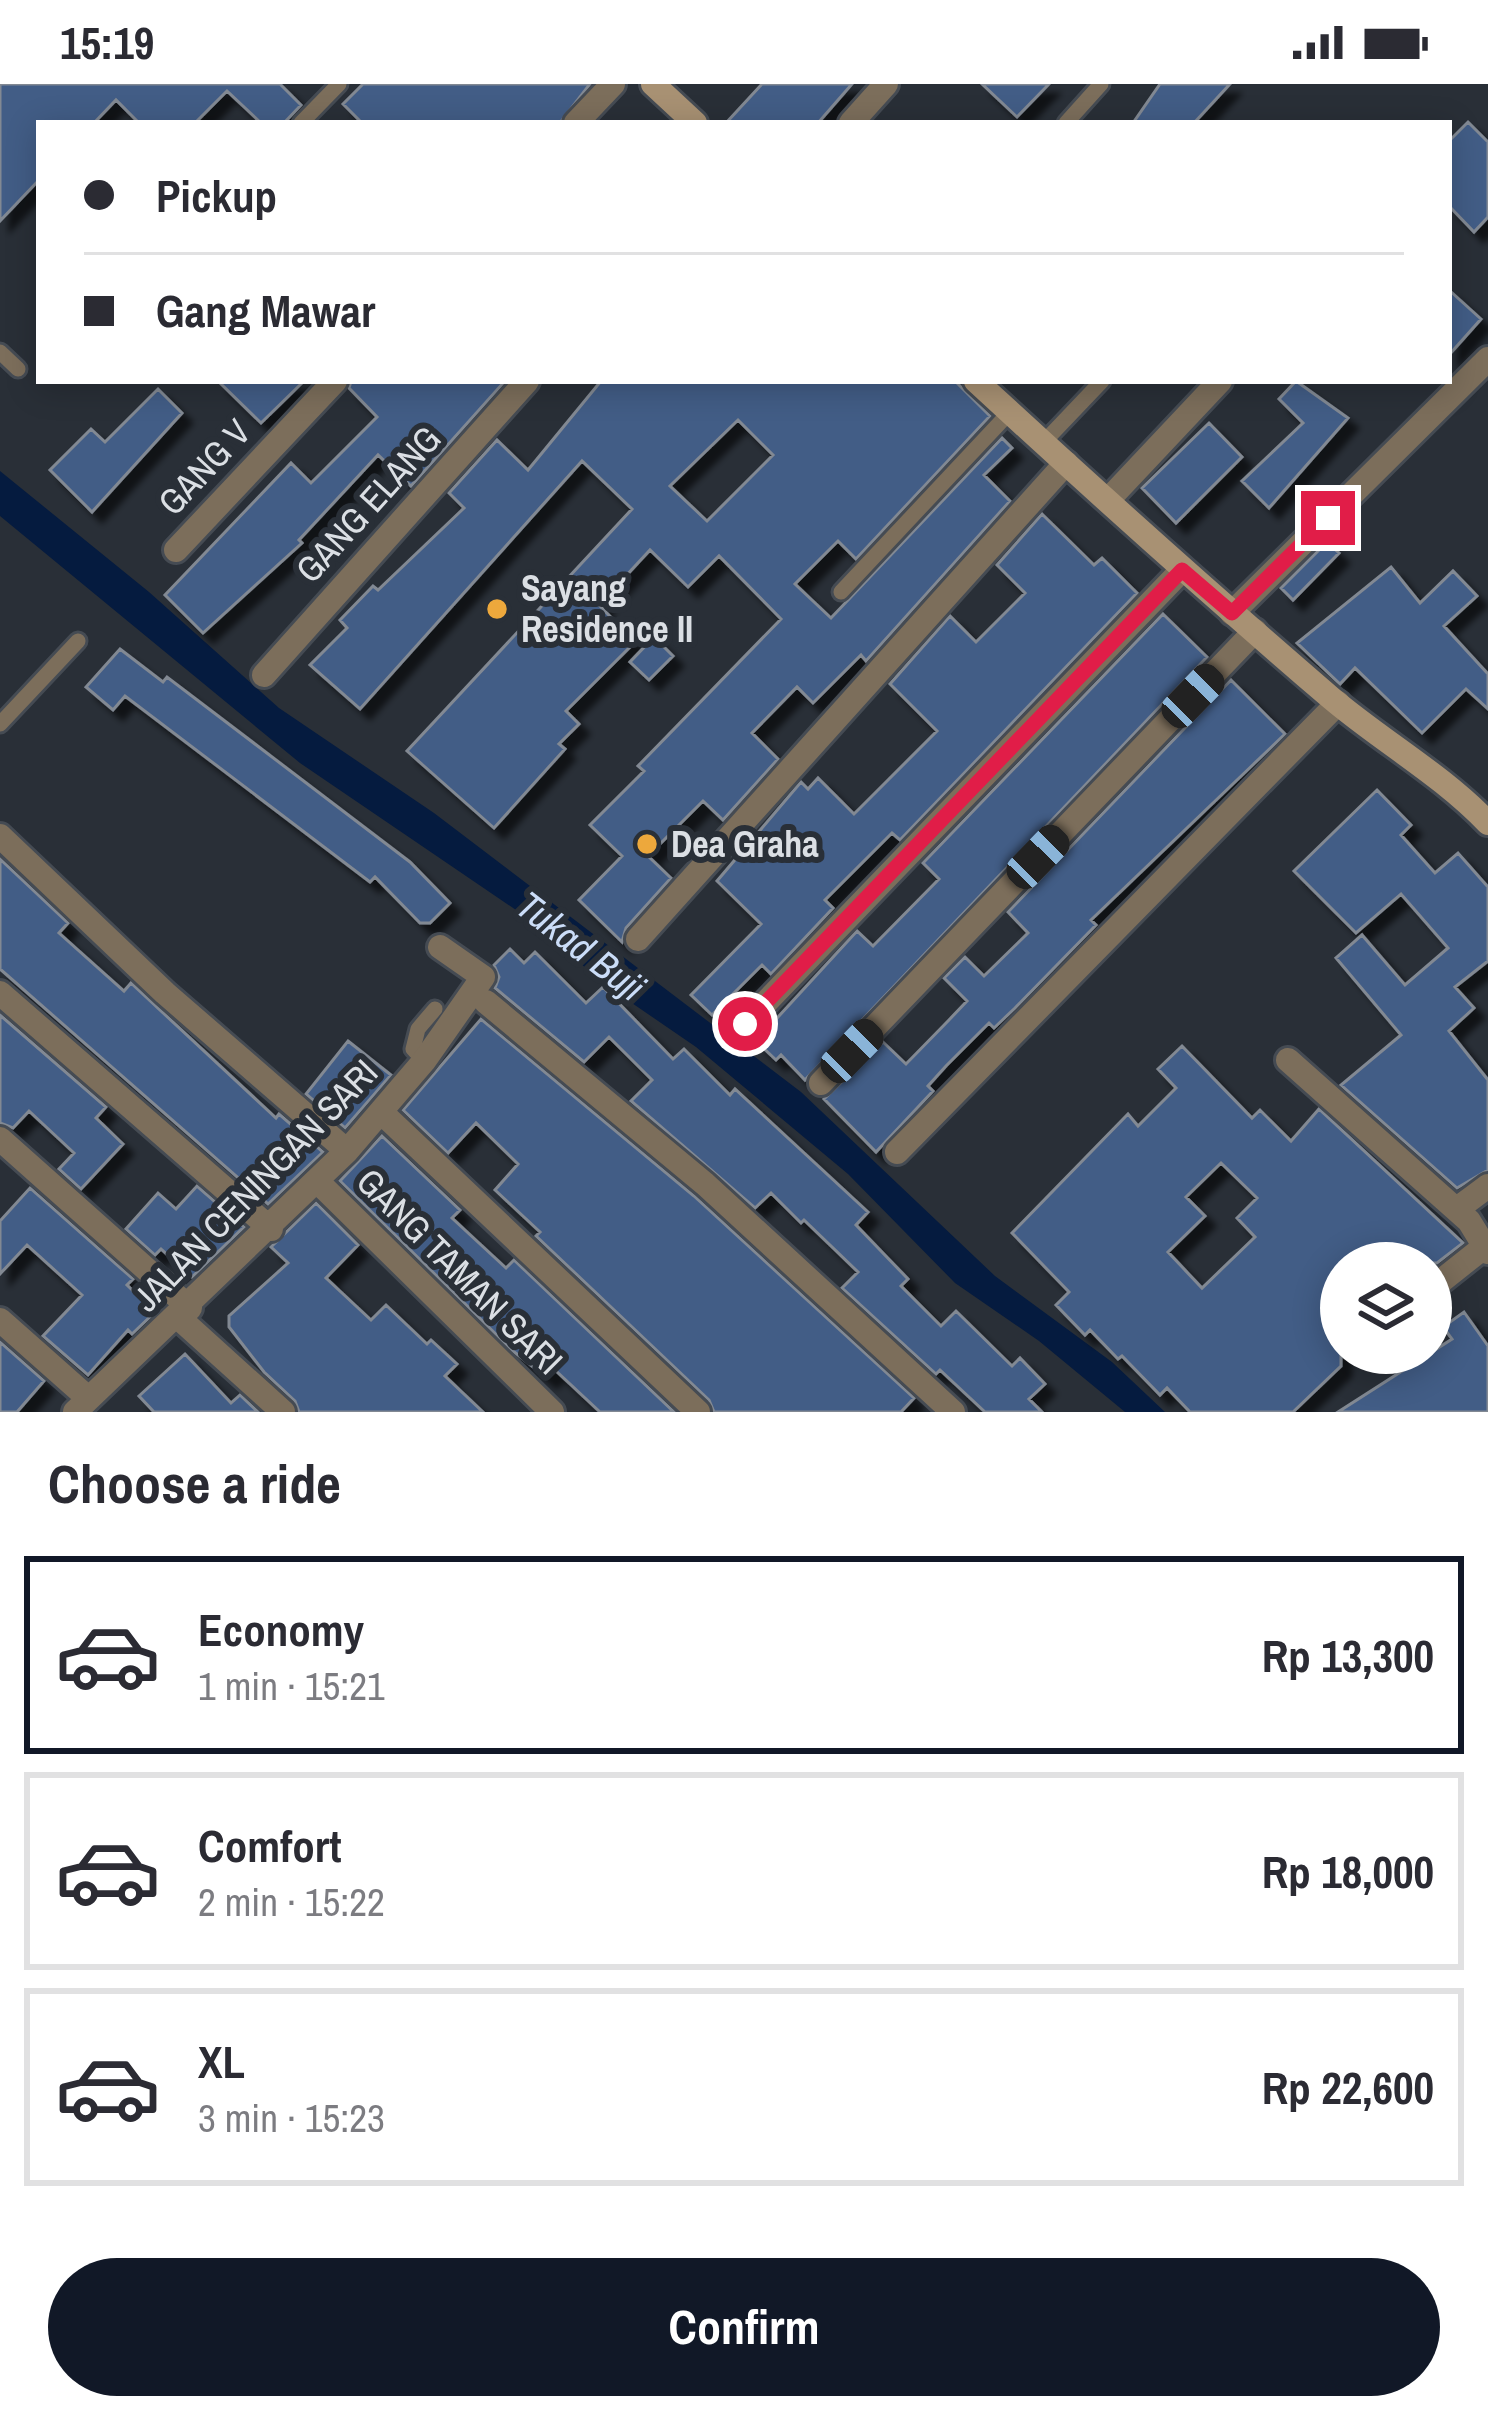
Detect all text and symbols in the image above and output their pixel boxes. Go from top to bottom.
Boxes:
text: 15:19 [60,12,154,73]
text: Pickup [156,165,277,226]
text: Gang Mawar [156,280,375,341]
street label: GANG V [147,408,261,525]
street label: GANG ELANG [285,415,451,593]
route end [1301,491,1355,545]
place label: Sayang Residence II [521,564,693,653]
marker: Sayang Residence II [484,596,510,622]
car [1155,658,1231,734]
car [1000,819,1076,895]
place label: Dea Graha [671,820,819,868]
marker: Dea Graha [634,831,660,857]
water label: Tukad Buji [506,879,656,1013]
route start [718,997,772,1051]
car [814,1013,890,1089]
street label: JALAN CENINGAN SARI [122,1049,388,1321]
street label: GANG TAMAN SARI [347,1158,573,1384]
map controls [1320,1242,1452,1374]
button: layers [1320,1242,1452,1374]
text: Choose a ride [48,1447,341,1520]
text: Economy [198,1599,364,1660]
icon: car [54,1601,162,1709]
text: Rp 13,300 [1262,1625,1434,1686]
text: 1 min · 15:21 [198,1660,385,1712]
text: Comfort [198,1815,341,1876]
icon: car [54,1817,162,1925]
text: Rp 18,000 [1262,1841,1434,1902]
text: 2 min · 15:22 [198,1876,385,1928]
text: XL [198,2031,245,2092]
icon: car [54,2033,162,2141]
text: Rp 22,600 [1262,2057,1434,2118]
text: 3 min · 15:23 [198,2092,385,2144]
button: Confirm [48,2258,1440,2396]

